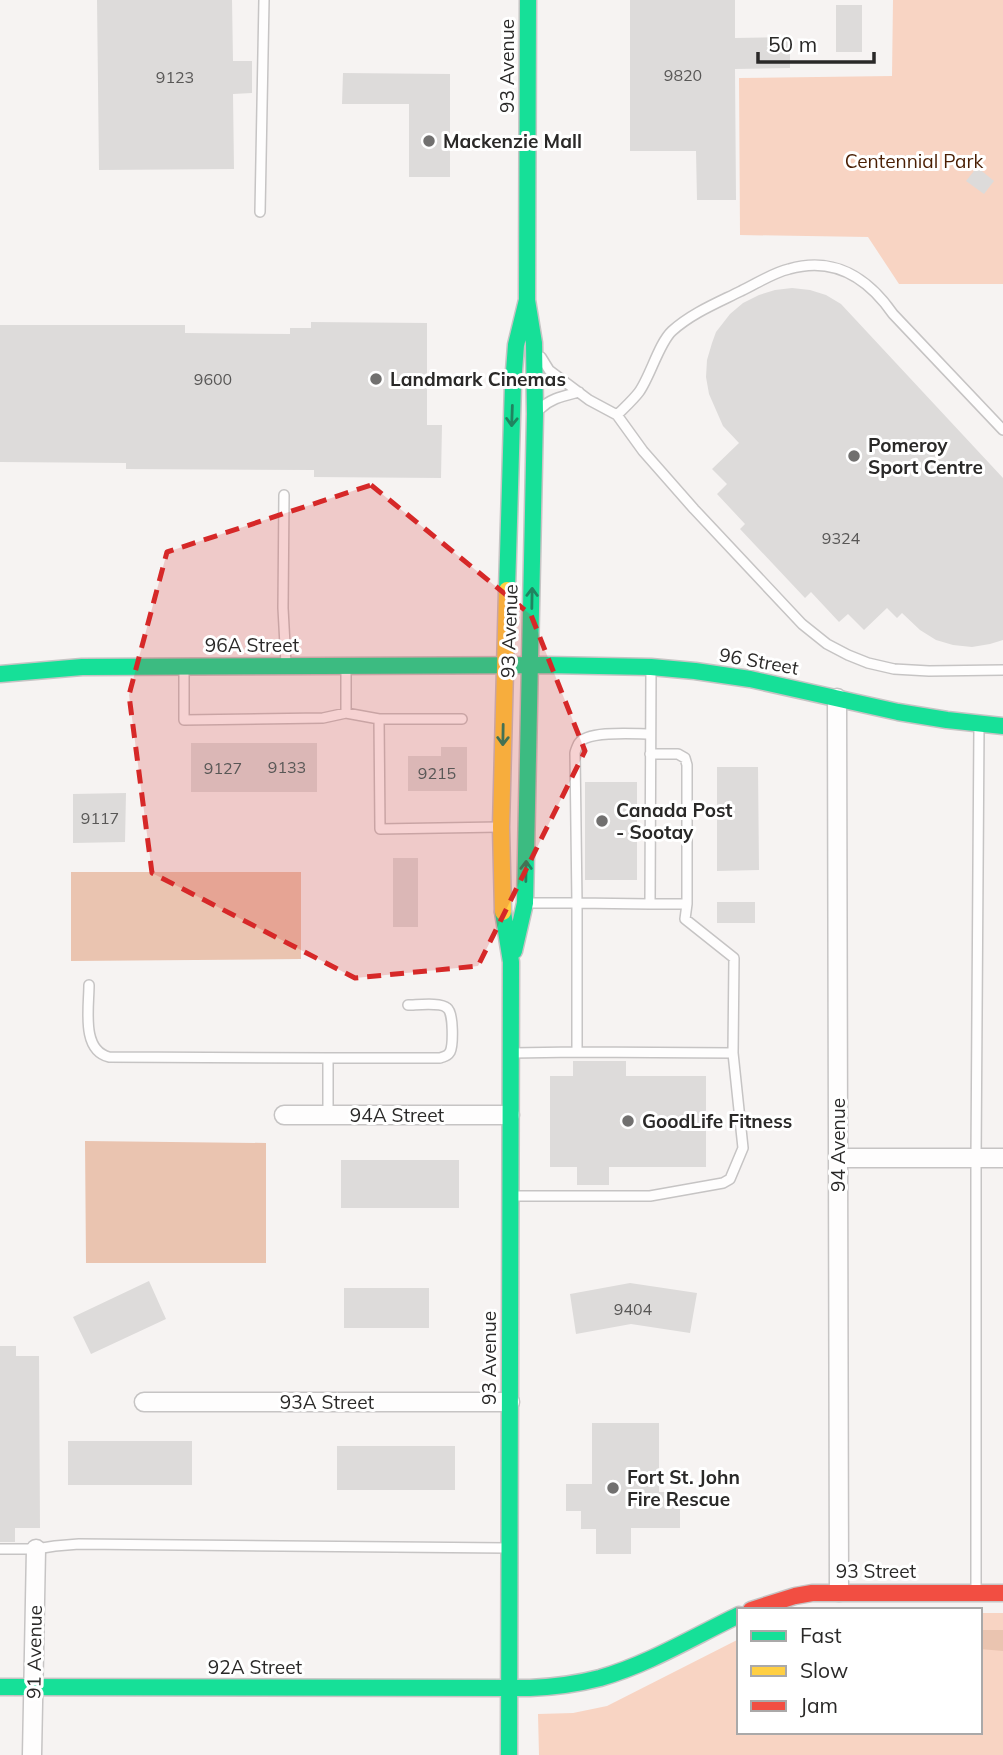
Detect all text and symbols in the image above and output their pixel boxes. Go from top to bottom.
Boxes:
street label: 93 Avenue [495,19,519,113]
scale bar [758,21,874,65]
text: 50 m [768,31,817,57]
house number: 9820 [664,65,702,85]
house number: 9123 [156,67,194,87]
place label: Mackenzie Mall [443,129,582,153]
marker: Mackenzie Mall [421,133,437,149]
park label: Centennial Park [845,149,983,173]
place label: Landmark Cinemas [390,367,566,391]
house number: 9600 [194,369,232,389]
marker: Landmark Cinemas [368,371,384,387]
one-way arrow [506,404,519,427]
place label: Pomeroy Sport Centre [868,433,983,479]
marker: Pomeroy Sport Centre [846,448,862,464]
house number: 9324 [822,528,861,548]
street label: 93 Avenue [495,584,523,678]
one-way arrow [525,586,539,609]
street label: 96A Street [205,633,299,657]
street label: 96 Street [717,642,801,680]
one-way arrow [496,723,510,746]
house number: 9133 [268,757,306,777]
house number: 9127 [204,758,242,778]
house number: 9215 [418,763,456,783]
place label: Canada Post - Sootay [616,798,733,844]
house number: 9117 [81,808,119,828]
marker: Canada Post - Sootay [594,813,610,829]
one-way arrow [519,859,532,882]
street label: 94 Avenue [826,1098,850,1192]
street label: 94A Street [350,1103,444,1127]
place label: GoodLife Fitness [642,1109,792,1133]
marker: GoodLife Fitness [620,1113,636,1129]
house number: 9404 [614,1299,653,1319]
street label: 93 Avenue [477,1311,501,1405]
street label: 93A Street [280,1390,374,1414]
place label: Fort St. John Fire Rescue [627,1465,740,1511]
marker: Fort St. John Fire Rescue [605,1480,621,1496]
street label: 93 Street [836,1559,916,1583]
street label: 91 Avenue [21,1605,47,1699]
legend [737,1608,982,1734]
text: Fast [800,1622,842,1648]
street label: 92A Street [208,1655,302,1679]
text: Slow [800,1657,848,1683]
text: Jam [800,1692,838,1718]

